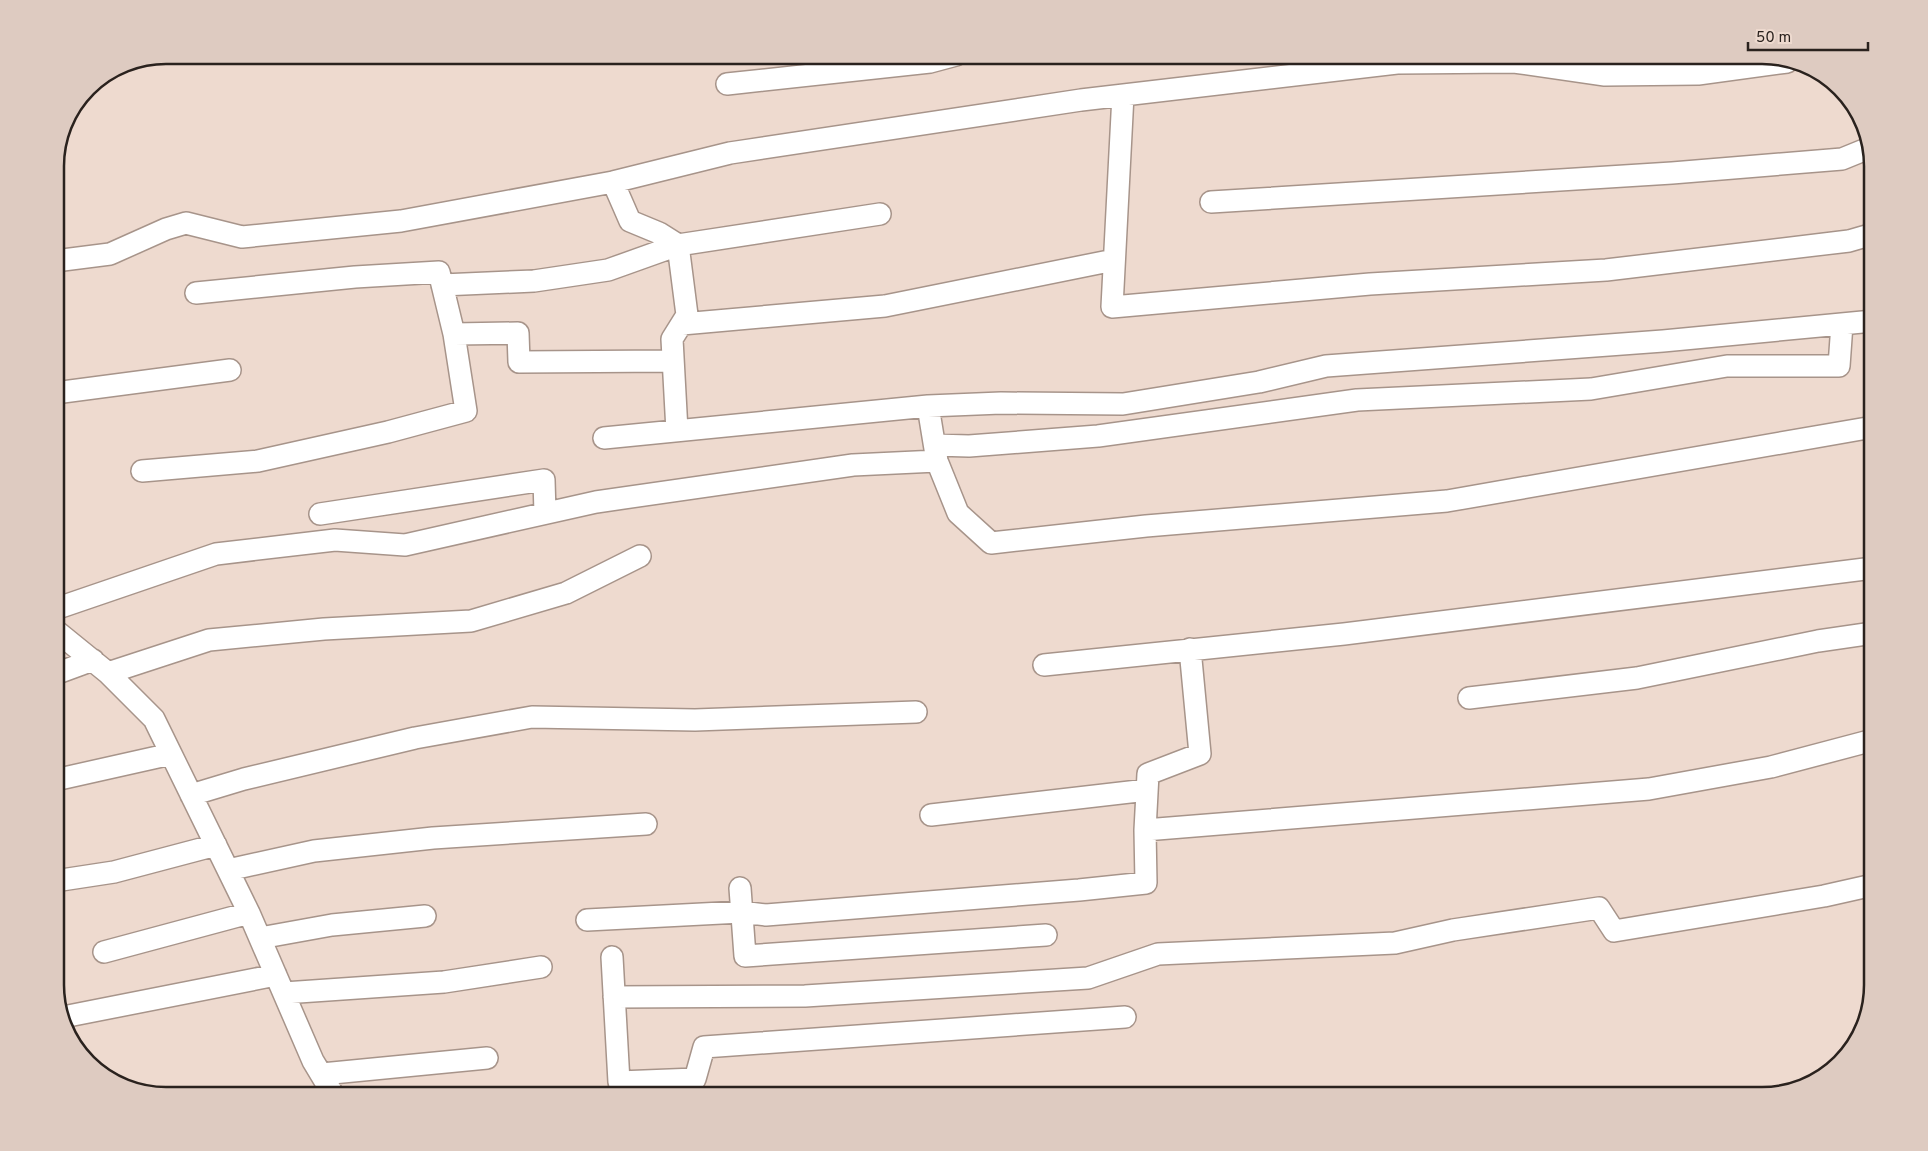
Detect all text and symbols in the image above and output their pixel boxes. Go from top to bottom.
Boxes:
scale bar [1748,20,1868,52]
text: 50 m [1756,29,1791,48]

